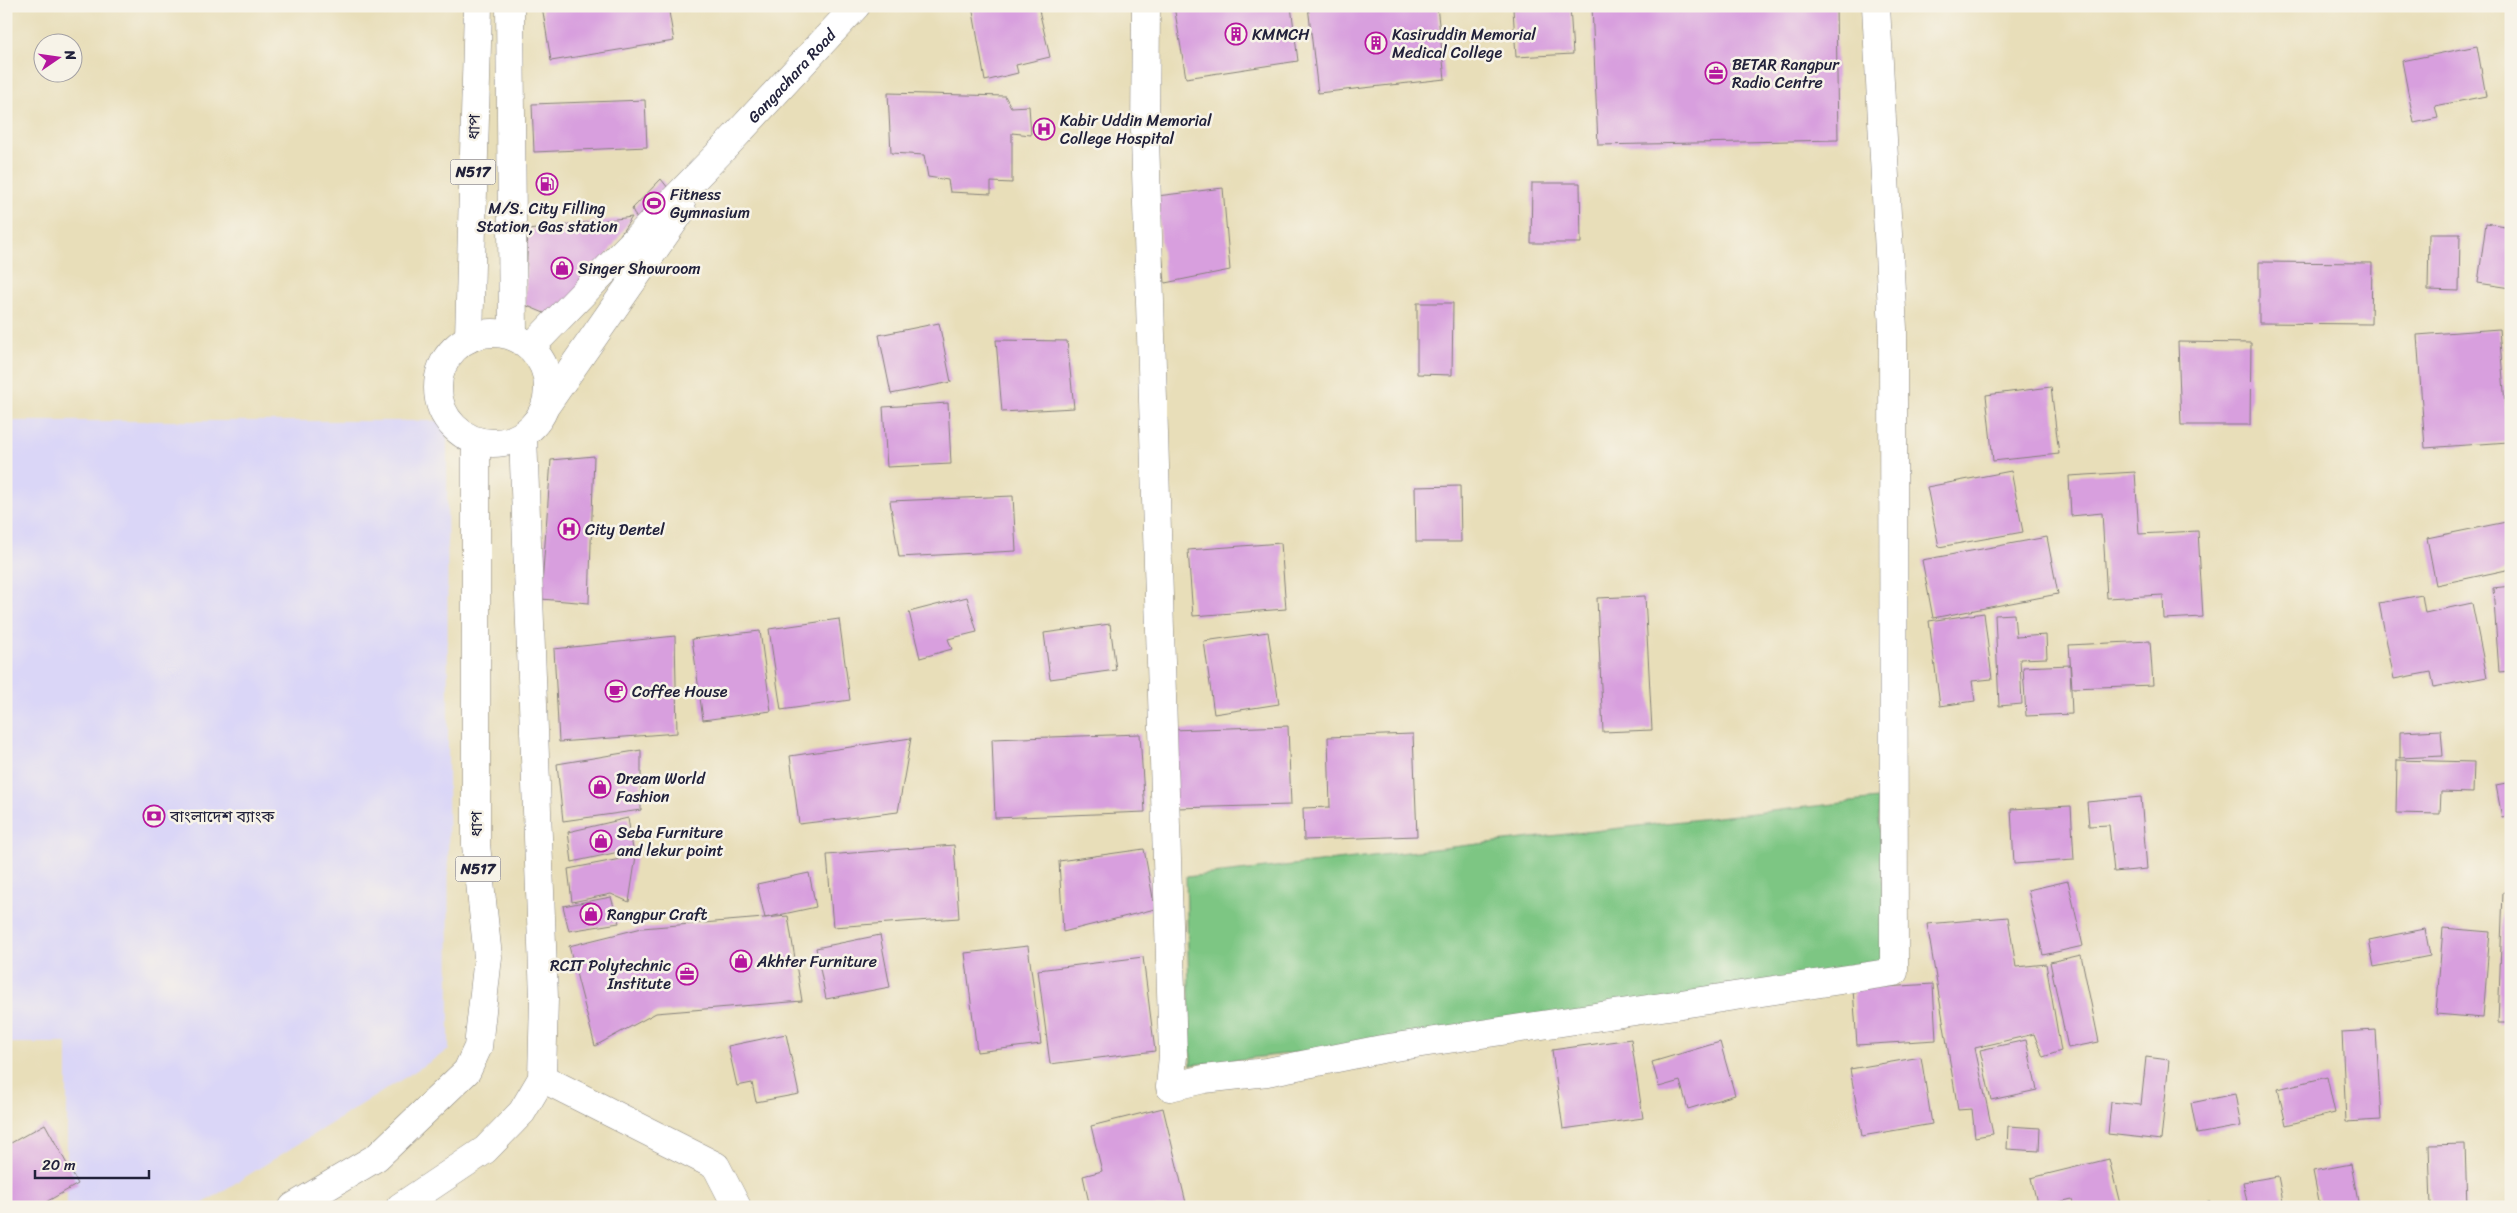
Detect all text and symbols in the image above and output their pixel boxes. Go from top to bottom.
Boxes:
place label: KMMCH [1252,20,1310,49]
place label: Kasiruddin Memorial Medical College [1392,20,1536,67]
street label: Gangachara Road [740,21,844,130]
building icon: KMMCH [1224,22,1248,46]
building icon: Kasiruddin Memorial Medical College [1364,31,1388,55]
north arrow [32,32,82,82]
text: N [57,47,84,63]
place label: BETAR Rangpur Radio Centre [1732,50,1840,97]
office icon: BETAR Rangpur Radio Centre [1704,61,1728,85]
place label: Kabir Uddin Memorial College Hospital [1060,106,1212,153]
street label: ধাপ [459,113,489,140]
hospital icon: Kabir Uddin Memorial College Hospital [1032,117,1056,141]
road number: N517 [450,160,496,184]
fuel station icon: M/S. City Filling Station, Gas station [535,172,559,196]
place label: Fitness Gymnasium [670,180,750,227]
sports icon: Fitness Gymnasium [642,191,666,215]
place label: M/S. City Filling Station, Gas station [476,194,618,241]
place label: Singer Showroom [578,254,701,283]
shop icon: Singer Showroom [550,256,574,280]
place label: City Dentel [585,515,665,544]
hospital icon: City Dentel [557,517,581,541]
place label: Coffee House [632,677,728,706]
cafe icon: Coffee House [604,679,628,703]
place label: Dream World Fashion [616,764,706,811]
shop icon: Dream World Fashion [588,775,612,799]
place label: বাংলাদেশ ব্যাংক [169,802,276,831]
bank icon: বাংলাদেশ ব্যাংক [142,804,166,828]
street label: ধাপ [462,811,491,837]
place label: Seba Furniture and lekur point [617,818,723,865]
shop icon: Seba Furniture and lekur point [589,829,613,853]
road number: N517 [456,856,500,882]
place label: Rangpur Craft [607,900,708,929]
shop icon: Rangpur Craft [579,902,603,926]
place label: Akhter Furniture [756,947,877,976]
shop icon: Akhter Furniture [729,949,753,973]
place label: RCIT Polytechnic Institute [550,951,671,998]
office icon: RCIT Polytechnic Institute [675,962,699,986]
scale bar [35,1148,149,1180]
text: 20 m [42,1152,76,1178]

